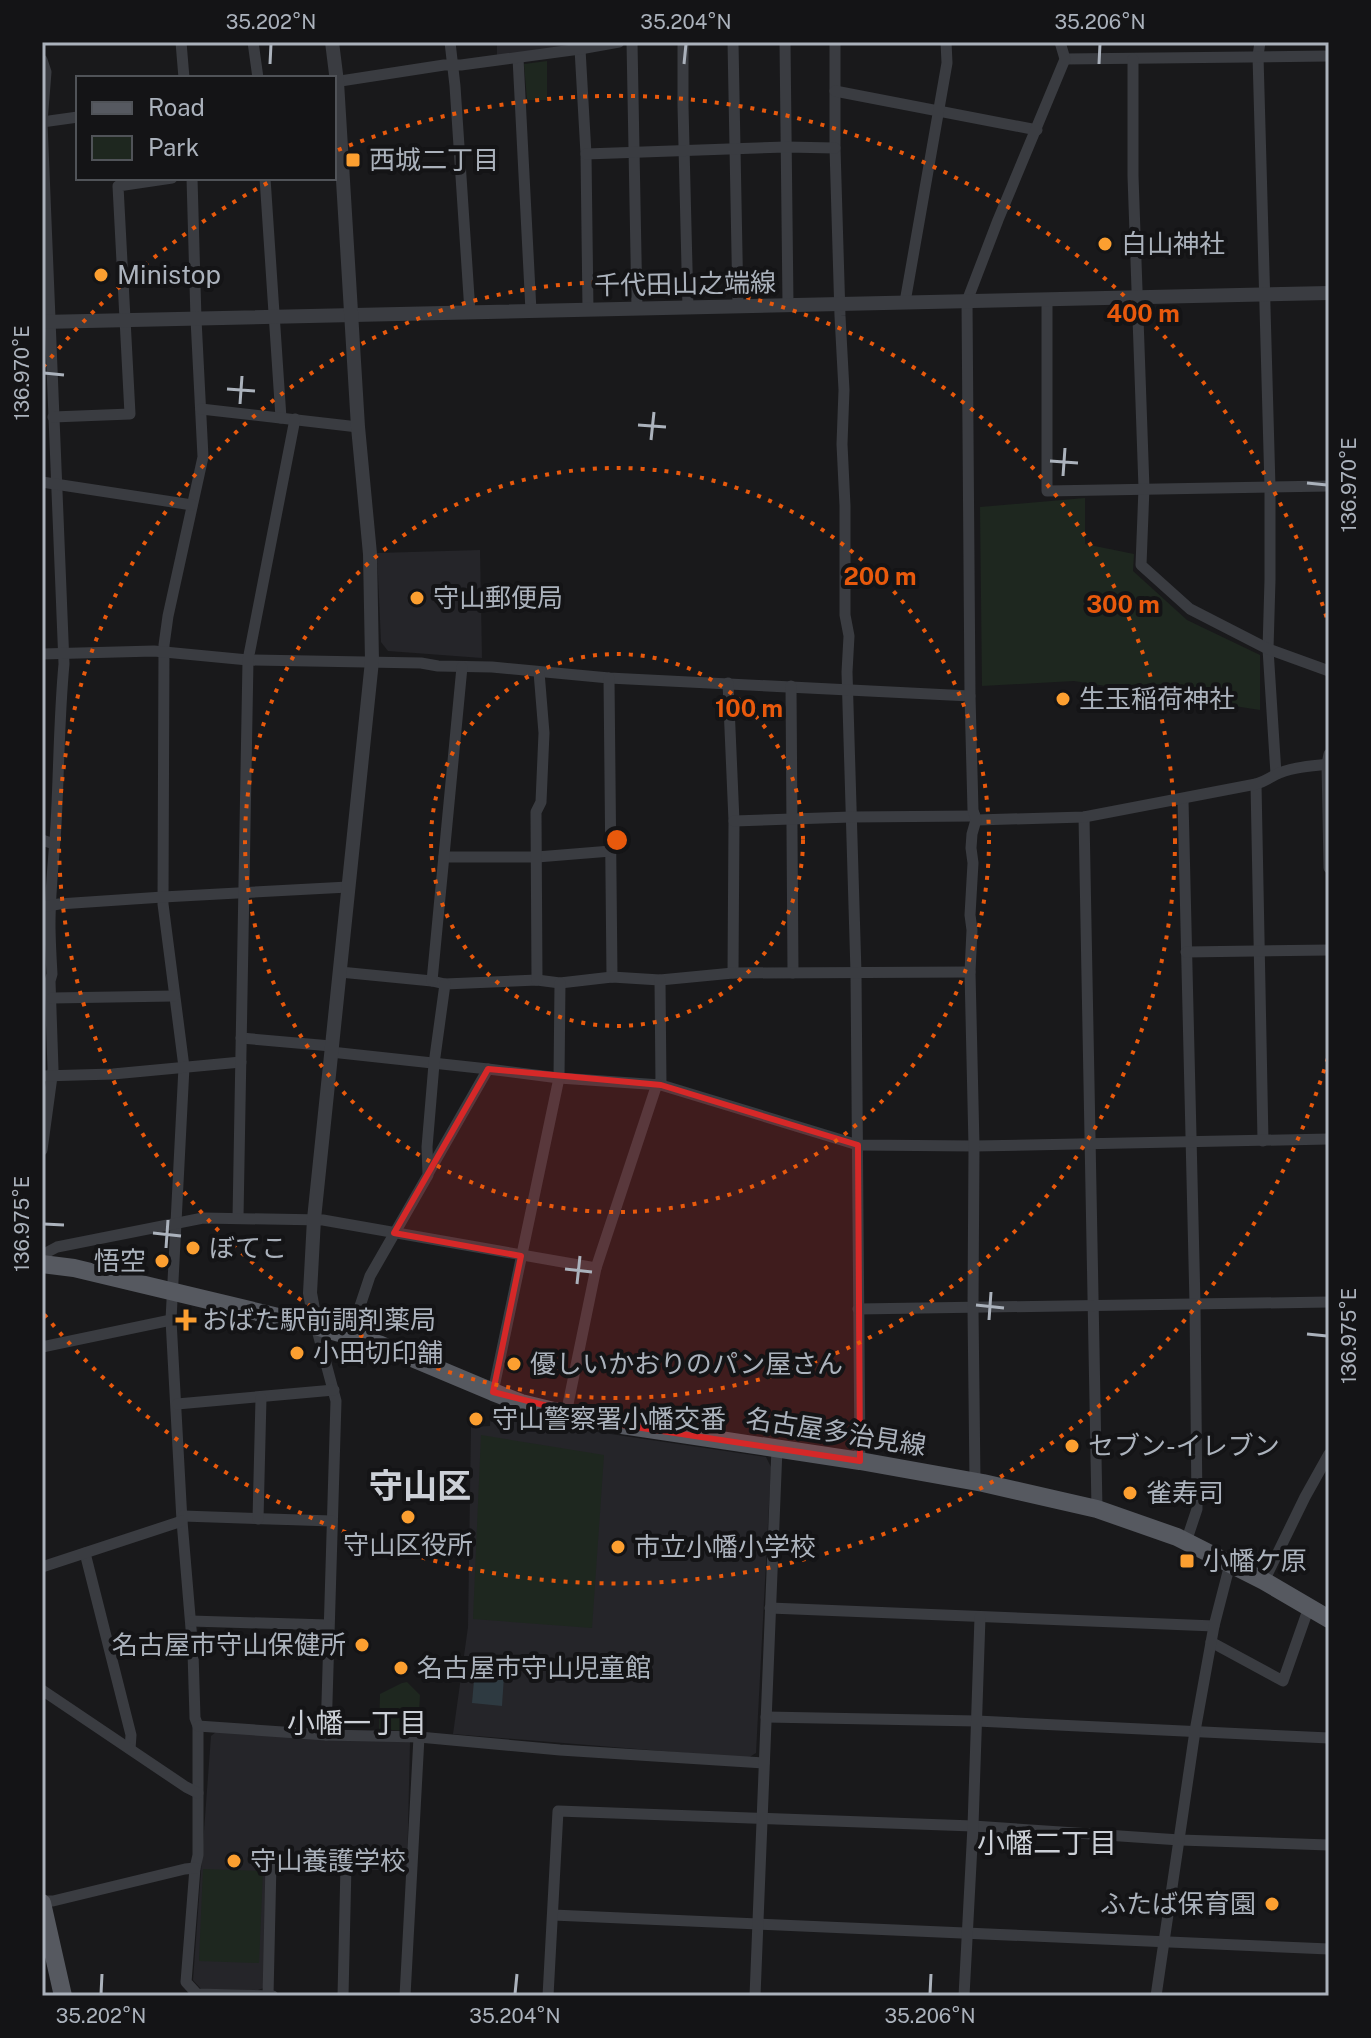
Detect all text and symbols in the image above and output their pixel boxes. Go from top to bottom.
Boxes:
text: 35.202°N [226,10,316,34]
text: 35.204°N [640,10,732,34]
text: 35.206°N [1054,10,1146,34]
legend [76,76,336,180]
text: Road [148,93,205,121]
text: Park [148,133,199,161]
place label: 西城二丁目 [369,144,499,175]
marker: 西城二丁目 [344,151,362,169]
place label: 白山神社 [1121,228,1225,259]
marker: 白山神社 [1096,235,1114,253]
place label: Ministop [117,259,221,290]
marker: Ministop [92,266,110,284]
street label: 千代田山之端線 [594,266,776,301]
text: 400 m [1106,299,1180,327]
text: 136.970°E [10,325,34,421]
text: 136.970°E [1337,437,1361,533]
text: 200 m [843,562,917,590]
place label: 守山郵便局 [433,582,563,613]
marker: 守山郵便局 [408,589,426,607]
text: 300 m [1086,590,1160,618]
place label: 生玉稲荷神社 [1079,683,1235,714]
marker: 生玉稲荷神社 [1054,690,1072,708]
text: 100 m [715,694,783,722]
centre of rings [603,826,631,854]
text: 136.975°E [10,1176,34,1272]
place label: ぼてこ [209,1232,287,1263]
marker: ぼてこ [184,1239,202,1257]
place label: 悟空 [94,1245,146,1276]
marker: 悟空 [153,1252,171,1270]
text: 136.975°E [1337,1288,1361,1384]
place label: おばた駅前調剤薬局 [202,1304,436,1335]
marker: おばた駅前調剤薬局 [177,1311,195,1329]
place label: 小田切印舗 [313,1337,443,1368]
marker: 小田切印舗 [288,1344,306,1362]
place label: 優しいかおりのパン屋さん [530,1348,843,1379]
marker: 優しいかおりのパン屋さん [505,1355,523,1373]
street label: 名古屋多治見線 [744,1402,928,1461]
place label: 守山警察署小幡交番 [492,1403,726,1434]
marker: 守山警察署小幡交番 [467,1410,485,1428]
place label: セブン-イレブン [1088,1430,1280,1461]
marker: セブン-イレブン [1063,1437,1081,1455]
district label: 守山区 [369,1466,471,1506]
place label: 雀寿司 [1146,1477,1224,1508]
marker: 雀寿司 [1121,1484,1139,1502]
marker: 守山区役所 [399,1508,417,1526]
place label: 守山区役所 [343,1529,473,1560]
place label: 市立小幡小学校 [634,1531,816,1562]
marker: 市立小幡小学校 [609,1538,627,1556]
place label: 小幡ケ原 [1203,1545,1307,1576]
marker: 小幡ケ原 [1178,1552,1196,1570]
place label: 名古屋市守山保健所 [112,1629,346,1660]
marker: 名古屋市守山保健所 [353,1636,371,1654]
place label: 名古屋市守山児童館 [417,1652,651,1683]
marker: 名古屋市守山児童館 [392,1659,410,1677]
district label: 小幡一丁目 [287,1706,427,1739]
district label: 小幡二丁目 [977,1826,1117,1859]
place label: 守山養護学校 [250,1845,406,1876]
marker: 守山養護学校 [225,1852,243,1870]
place label: ふたば保育園 [1100,1888,1256,1919]
marker: ふたば保育園 [1263,1895,1281,1913]
text: 35.202°N [56,2004,146,2028]
text: 35.204°N [469,2004,561,2028]
text: 35.206°N [884,2004,976,2028]

